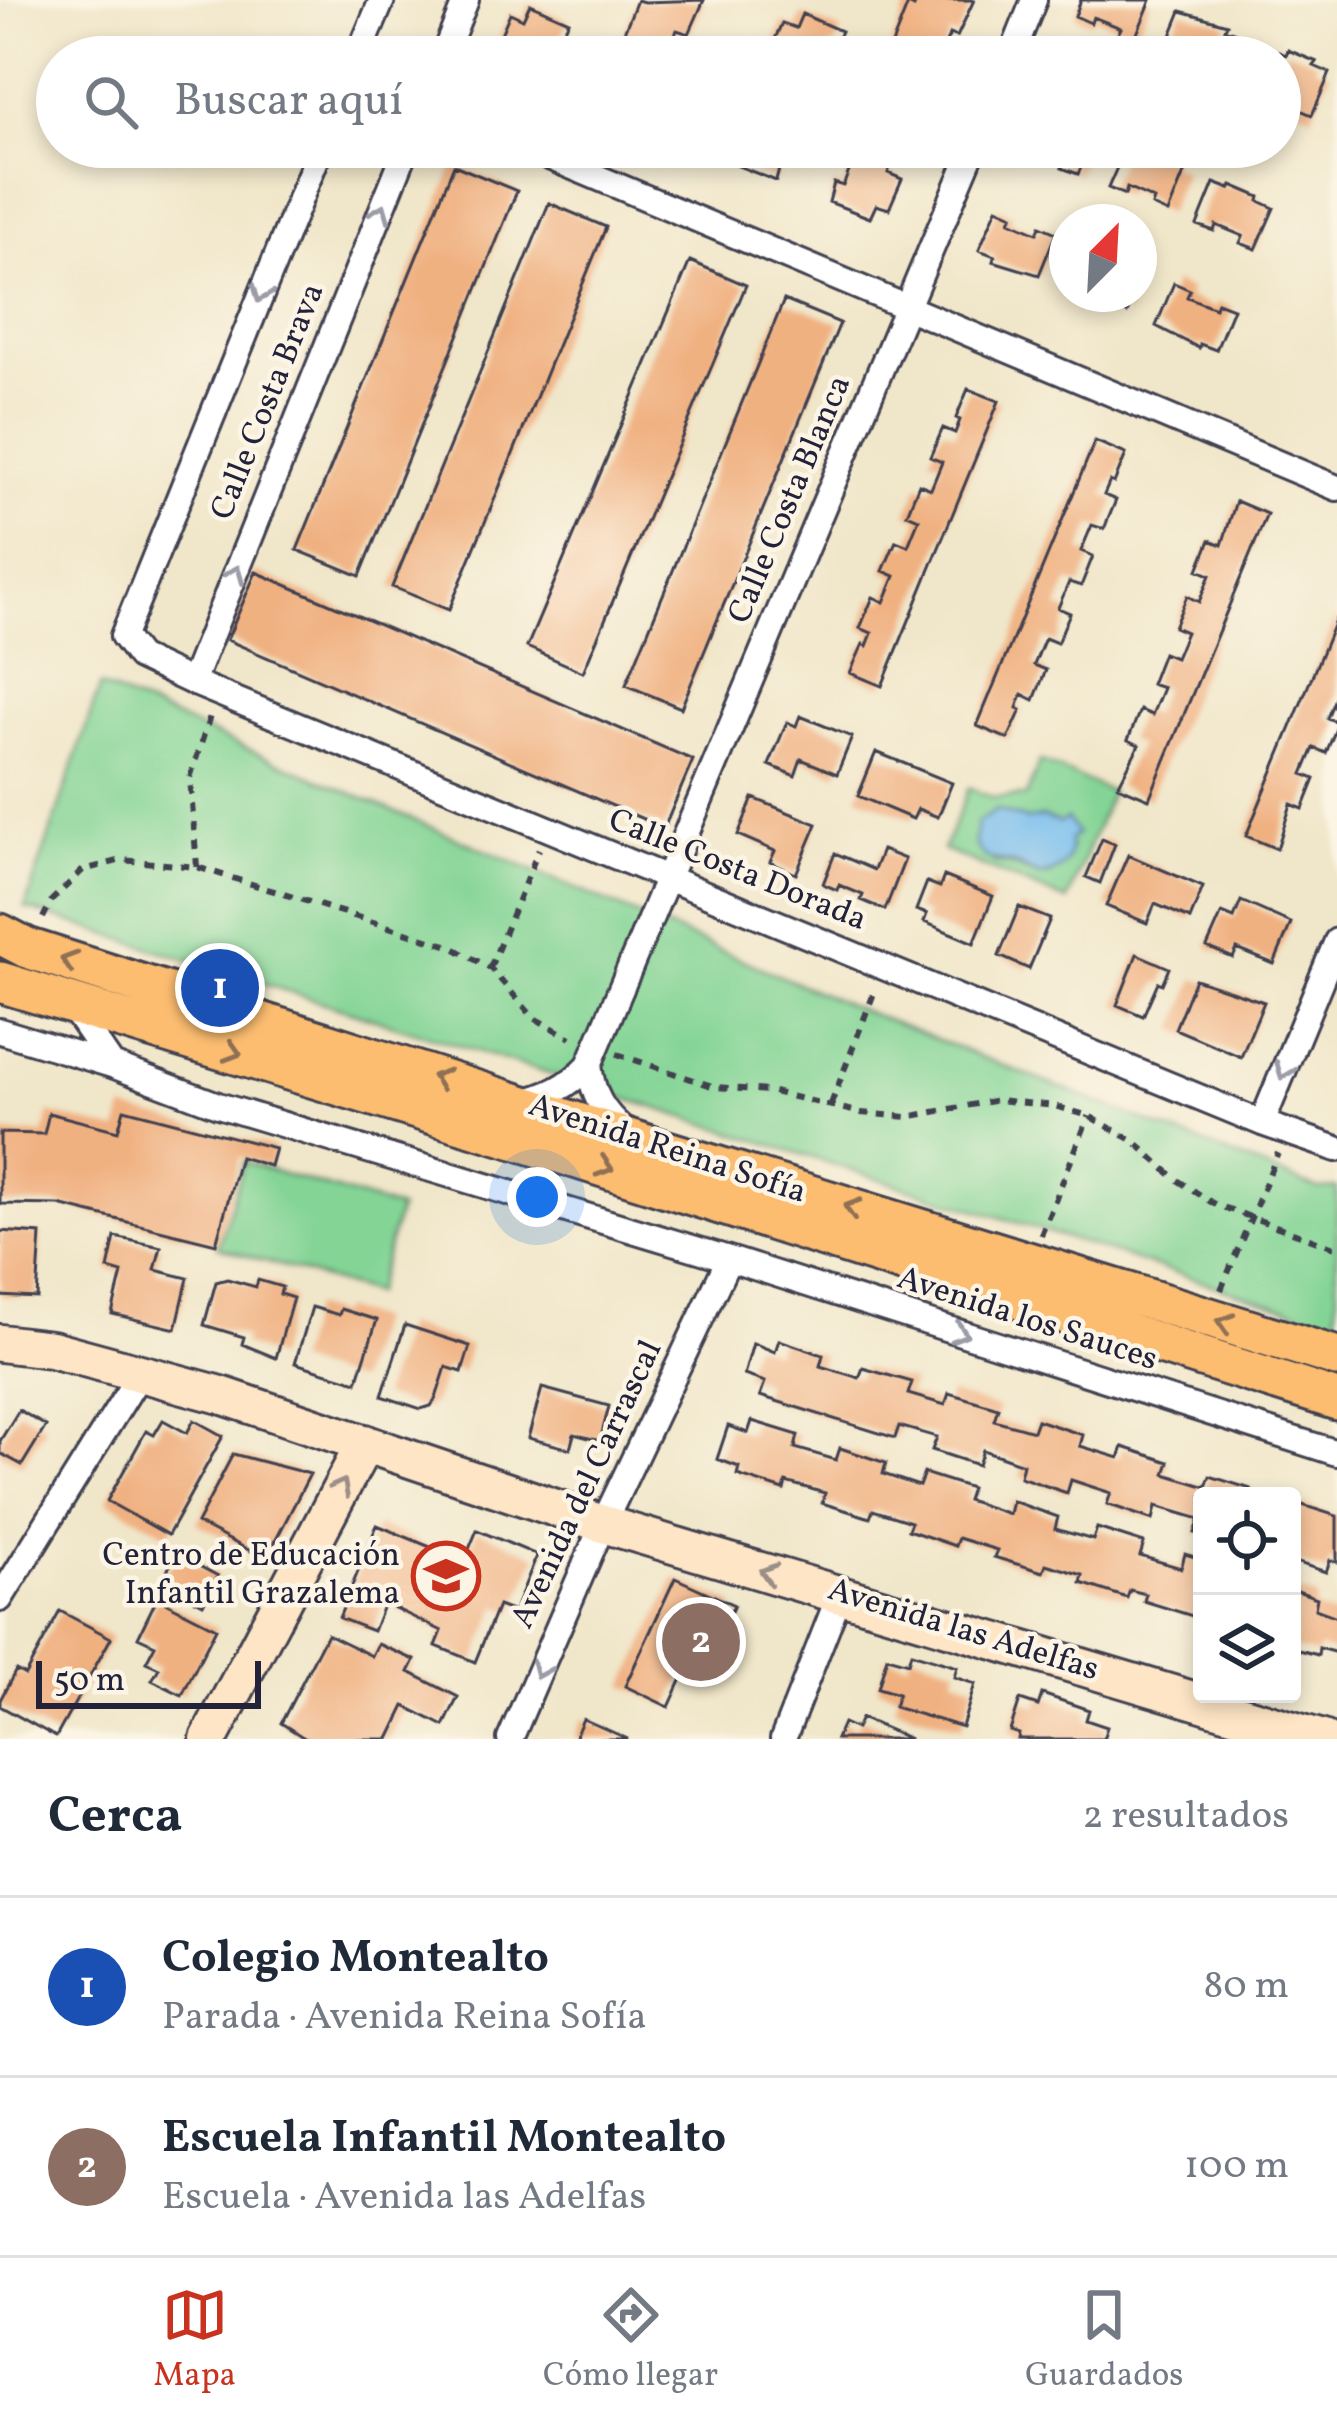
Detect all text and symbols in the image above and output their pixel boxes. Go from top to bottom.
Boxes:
search box [36,36,1301,168]
icon: search [78,69,144,135]
text: Buscar aquí [174,71,403,134]
one-way arrow [367,202,391,223]
north arrow [1049,204,1157,312]
street label: Calle Costa Brava [201,277,337,527]
one-way arrow [251,283,276,304]
street label: Calle Costa Blanca [718,369,864,631]
one-way arrow [221,564,246,585]
street label: Calle Costa Dorada [601,798,873,944]
pin: 1 [181,943,259,1033]
one-way arrow [59,950,80,975]
one-way arrow [221,1038,242,1063]
one-way arrow [1274,1060,1298,1081]
one-way arrow [430,1068,451,1093]
street label: Avenida Reina Sofía [522,1083,812,1217]
one-way arrow [594,1153,615,1178]
your location [507,1167,567,1227]
one-way arrow [842,1197,863,1222]
street label: Avenida los Sauces [891,1256,1163,1384]
one-way arrow [1215,1312,1236,1337]
one-way arrow [949,1319,970,1344]
street label: Avenida del Carrascal [501,1333,675,1637]
one-way arrow [327,1477,350,1499]
map controls [1193,1487,1301,1703]
button: locate [1193,1487,1301,1595]
place label: Centro de Educación Infantil Grazalema [103,1534,400,1618]
school or university icon: Centro de Educación Infantil Grazalema [411,1541,481,1611]
one-way arrow [758,1562,779,1587]
street label: Avenida las Adelfas [822,1568,1104,1694]
button: layers [1193,1595,1301,1703]
pin: 2 [662,1597,740,1687]
scale bar [36,1655,261,1708]
one-way arrow [530,1658,554,1679]
text: 50 m [54,1659,125,1705]
text: Cerca [48,1782,183,1853]
text: 2 resultados [1083,1790,1289,1844]
text: Colegio Montealto [162,1928,549,1991]
text: 1 [79,1960,95,2014]
text: 80 m [1203,1960,1289,2014]
text: Parada · Avenida Reina Sofía [162,1991,647,2045]
text: Escuela Infantil Montealto [162,2108,726,2171]
text: 2 [77,2140,97,2194]
text: 100 m [1184,2140,1289,2194]
text: Escuela · Avenida las Adelfas [162,2171,646,2225]
tab: Mapa [154,2282,236,2400]
tab: Cómo llegar [543,2282,718,2400]
tab: Guardados [1025,2282,1183,2400]

